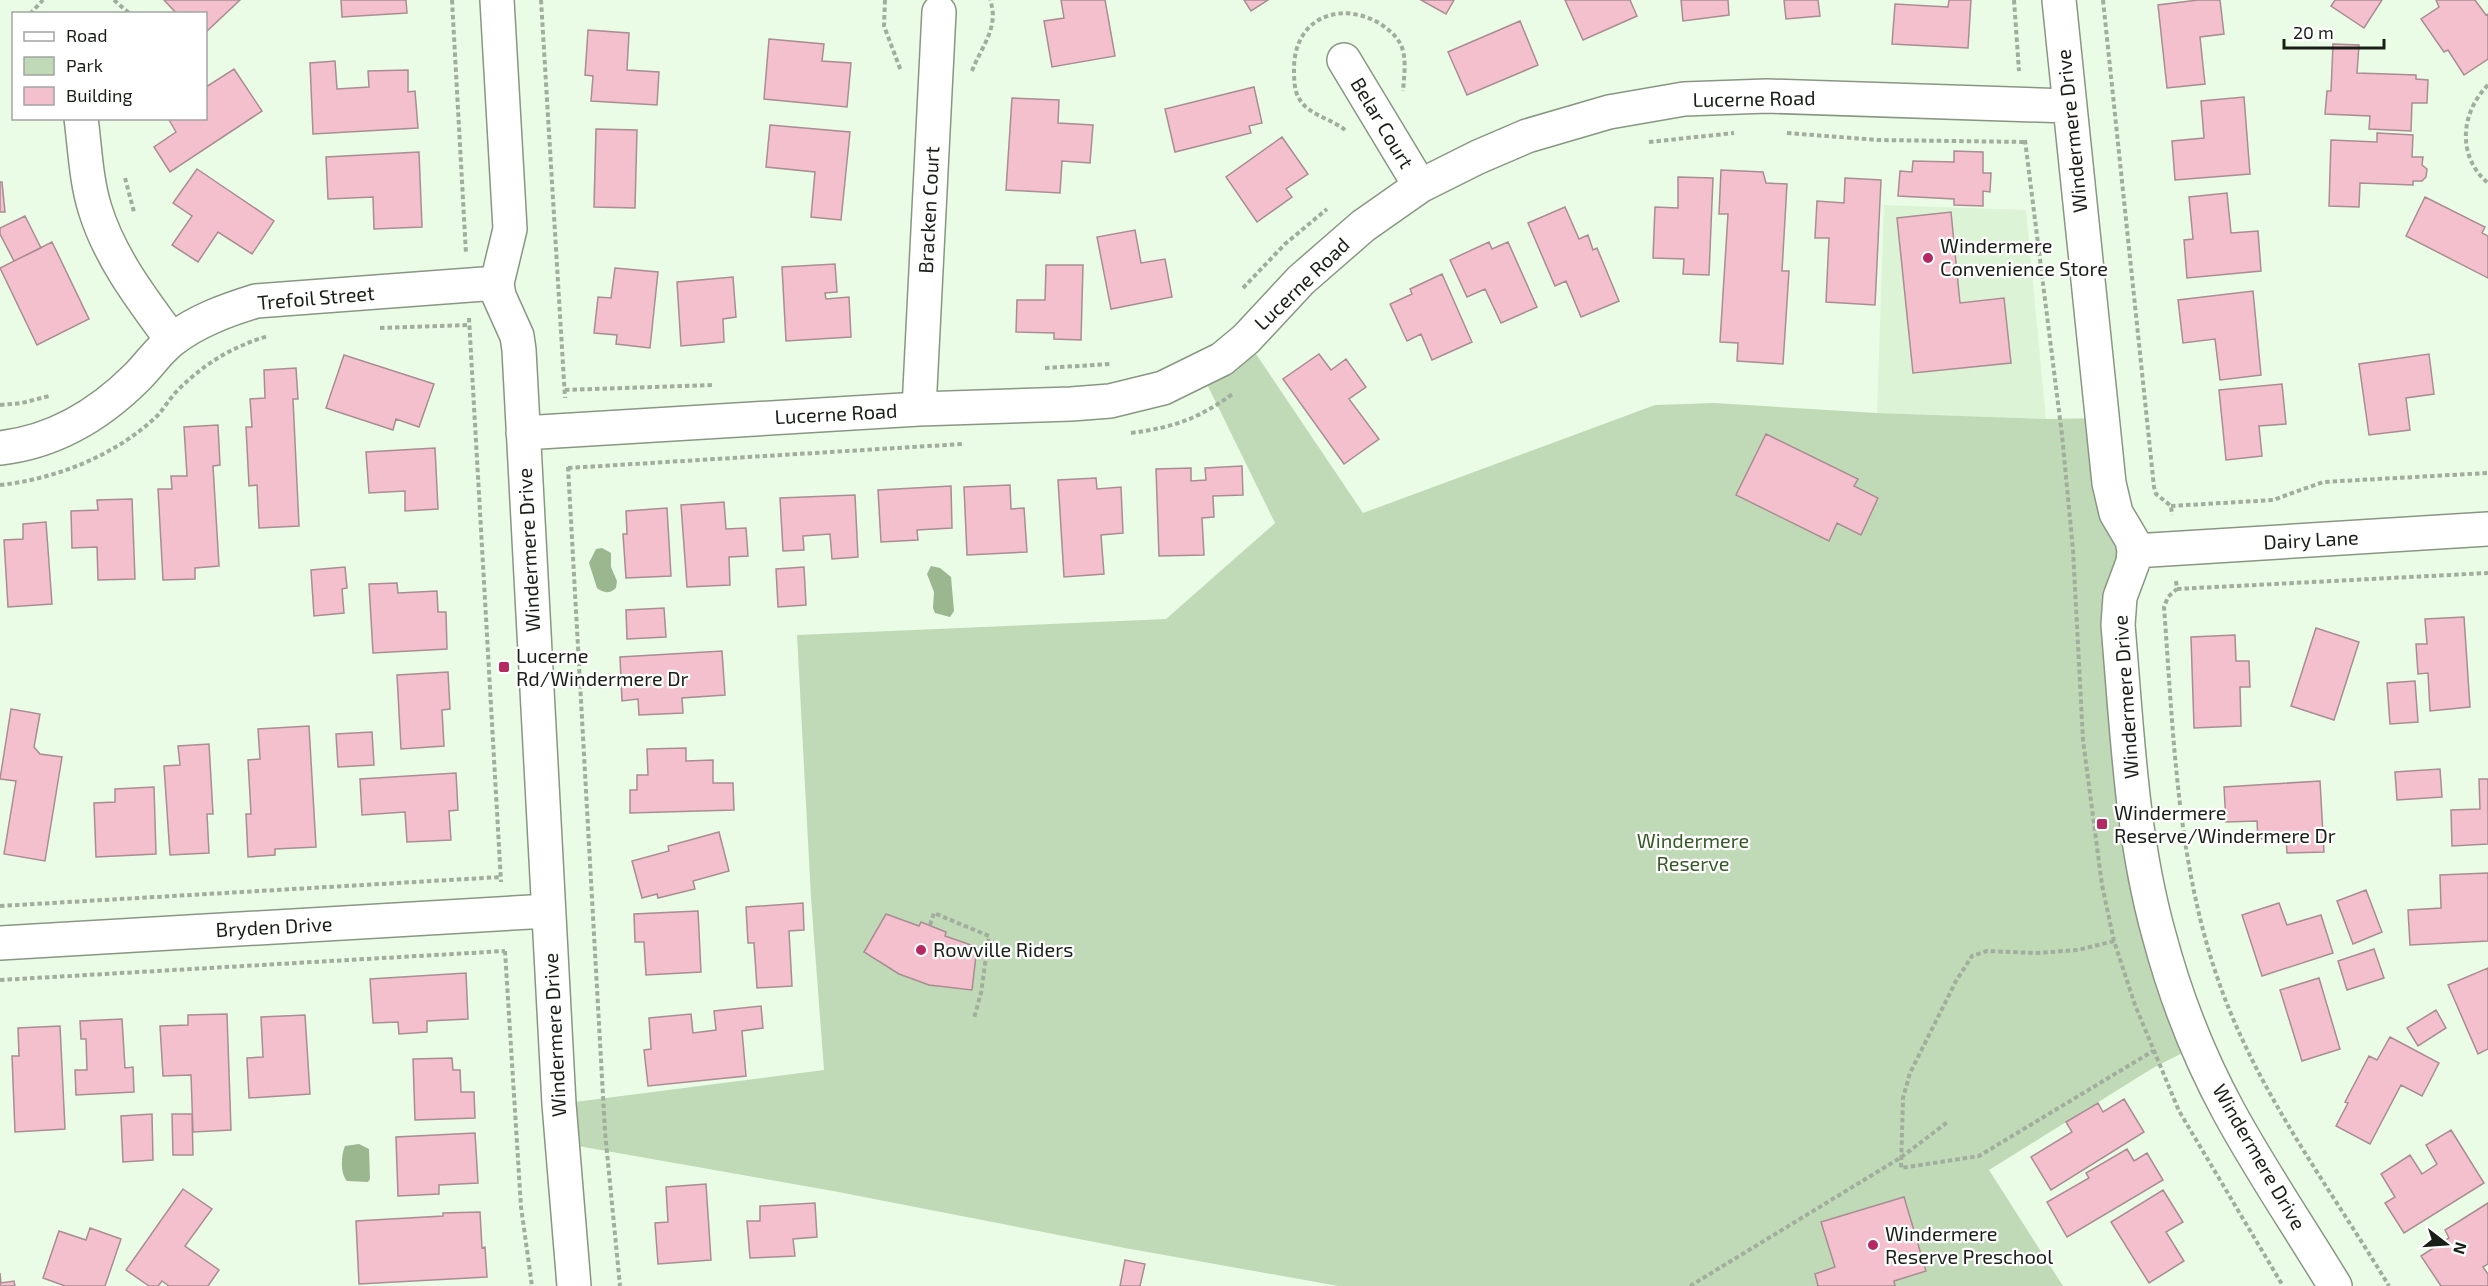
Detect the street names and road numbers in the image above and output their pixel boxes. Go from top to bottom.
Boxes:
street label: Windermere Drive [2050,48,2092,214]
street label: Belar Court [1346,73,1420,173]
street label: Lucerne Road [1692,85,1816,111]
street label: Bracken Court [913,145,943,274]
street label: Lucerne Road [1249,232,1354,335]
street label: Trefoil Street [256,280,376,314]
street label: Lucerne Road [774,398,898,428]
street label: Windermere Drive [512,467,544,633]
street label: Dairy Lane [2263,525,2359,553]
street label: Windermere Drive [2107,614,2143,780]
street label: Bryden Drive [215,911,333,941]
street label: Windermere Drive [538,952,570,1118]
street label: Windermere Drive [2208,1079,2311,1234]

